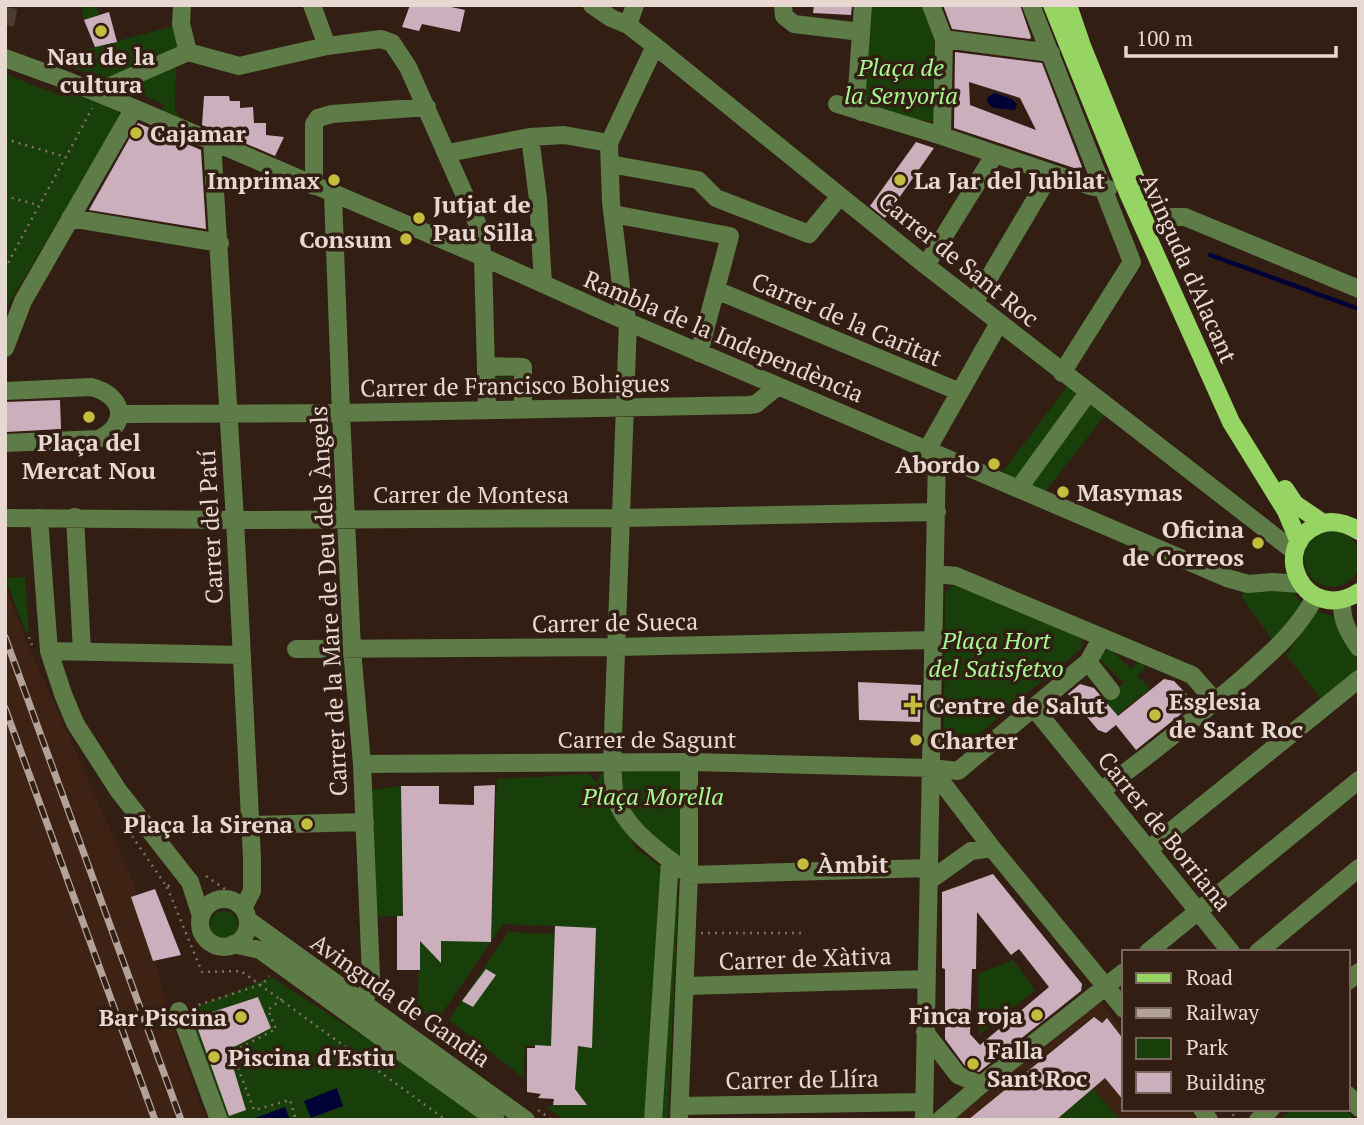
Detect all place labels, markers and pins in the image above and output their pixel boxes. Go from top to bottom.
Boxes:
marker: Nau de la cultura [93,23,109,39]
place label: Nau de la cultura [47,40,156,100]
place label: Cajamar [150,117,247,149]
marker: Cajamar [128,125,144,141]
place label: Imprimax [207,164,321,196]
place label: La Jar del Jubilat [914,164,1106,196]
marker: Imprimax [326,172,342,188]
marker: La Jar del Jubilat [892,172,908,188]
place label: Jutjat de Pau Silla [433,188,534,248]
marker: Jutjat de Pau Silla [411,210,427,226]
place label: Consum [299,223,392,255]
marker: Consum [398,231,414,247]
marker: Plaça del Mercat Nou [81,409,97,425]
place label: Plaça del Mercat Nou [22,426,156,486]
place label: Abordo [895,448,980,480]
marker: Abordo [986,456,1002,472]
place label: Masymas [1077,476,1183,508]
marker: Masymas [1055,484,1071,500]
place label: Oficina de Correos [1122,513,1245,573]
marker: Oficina de Correos [1250,535,1266,551]
place label: Esglesia de Sant Roc [1169,685,1303,745]
place label: Centre de Salut [929,689,1105,721]
marker: Centre de Salut [903,695,923,715]
marker: Esglesia de Sant Roc [1147,707,1163,723]
place label: Charter [930,724,1018,756]
marker: Charter [908,732,924,748]
place label: Plaça la Sirena [124,808,294,840]
marker: Plaça la Sirena [299,816,315,832]
place label: Àmbit [817,848,889,880]
marker: Àmbit [795,856,811,872]
place label: Finca roja [909,999,1024,1031]
place label: Bar Piscina [99,1001,228,1033]
marker: Finca roja [1029,1007,1045,1023]
marker: Bar Piscina [233,1009,249,1025]
place label: Falla Sant Roc [987,1034,1087,1094]
place label: Piscina d'Estiu [228,1041,395,1073]
marker: Piscina d'Estiu [206,1049,222,1065]
marker: Falla Sant Roc [965,1056,981,1072]

